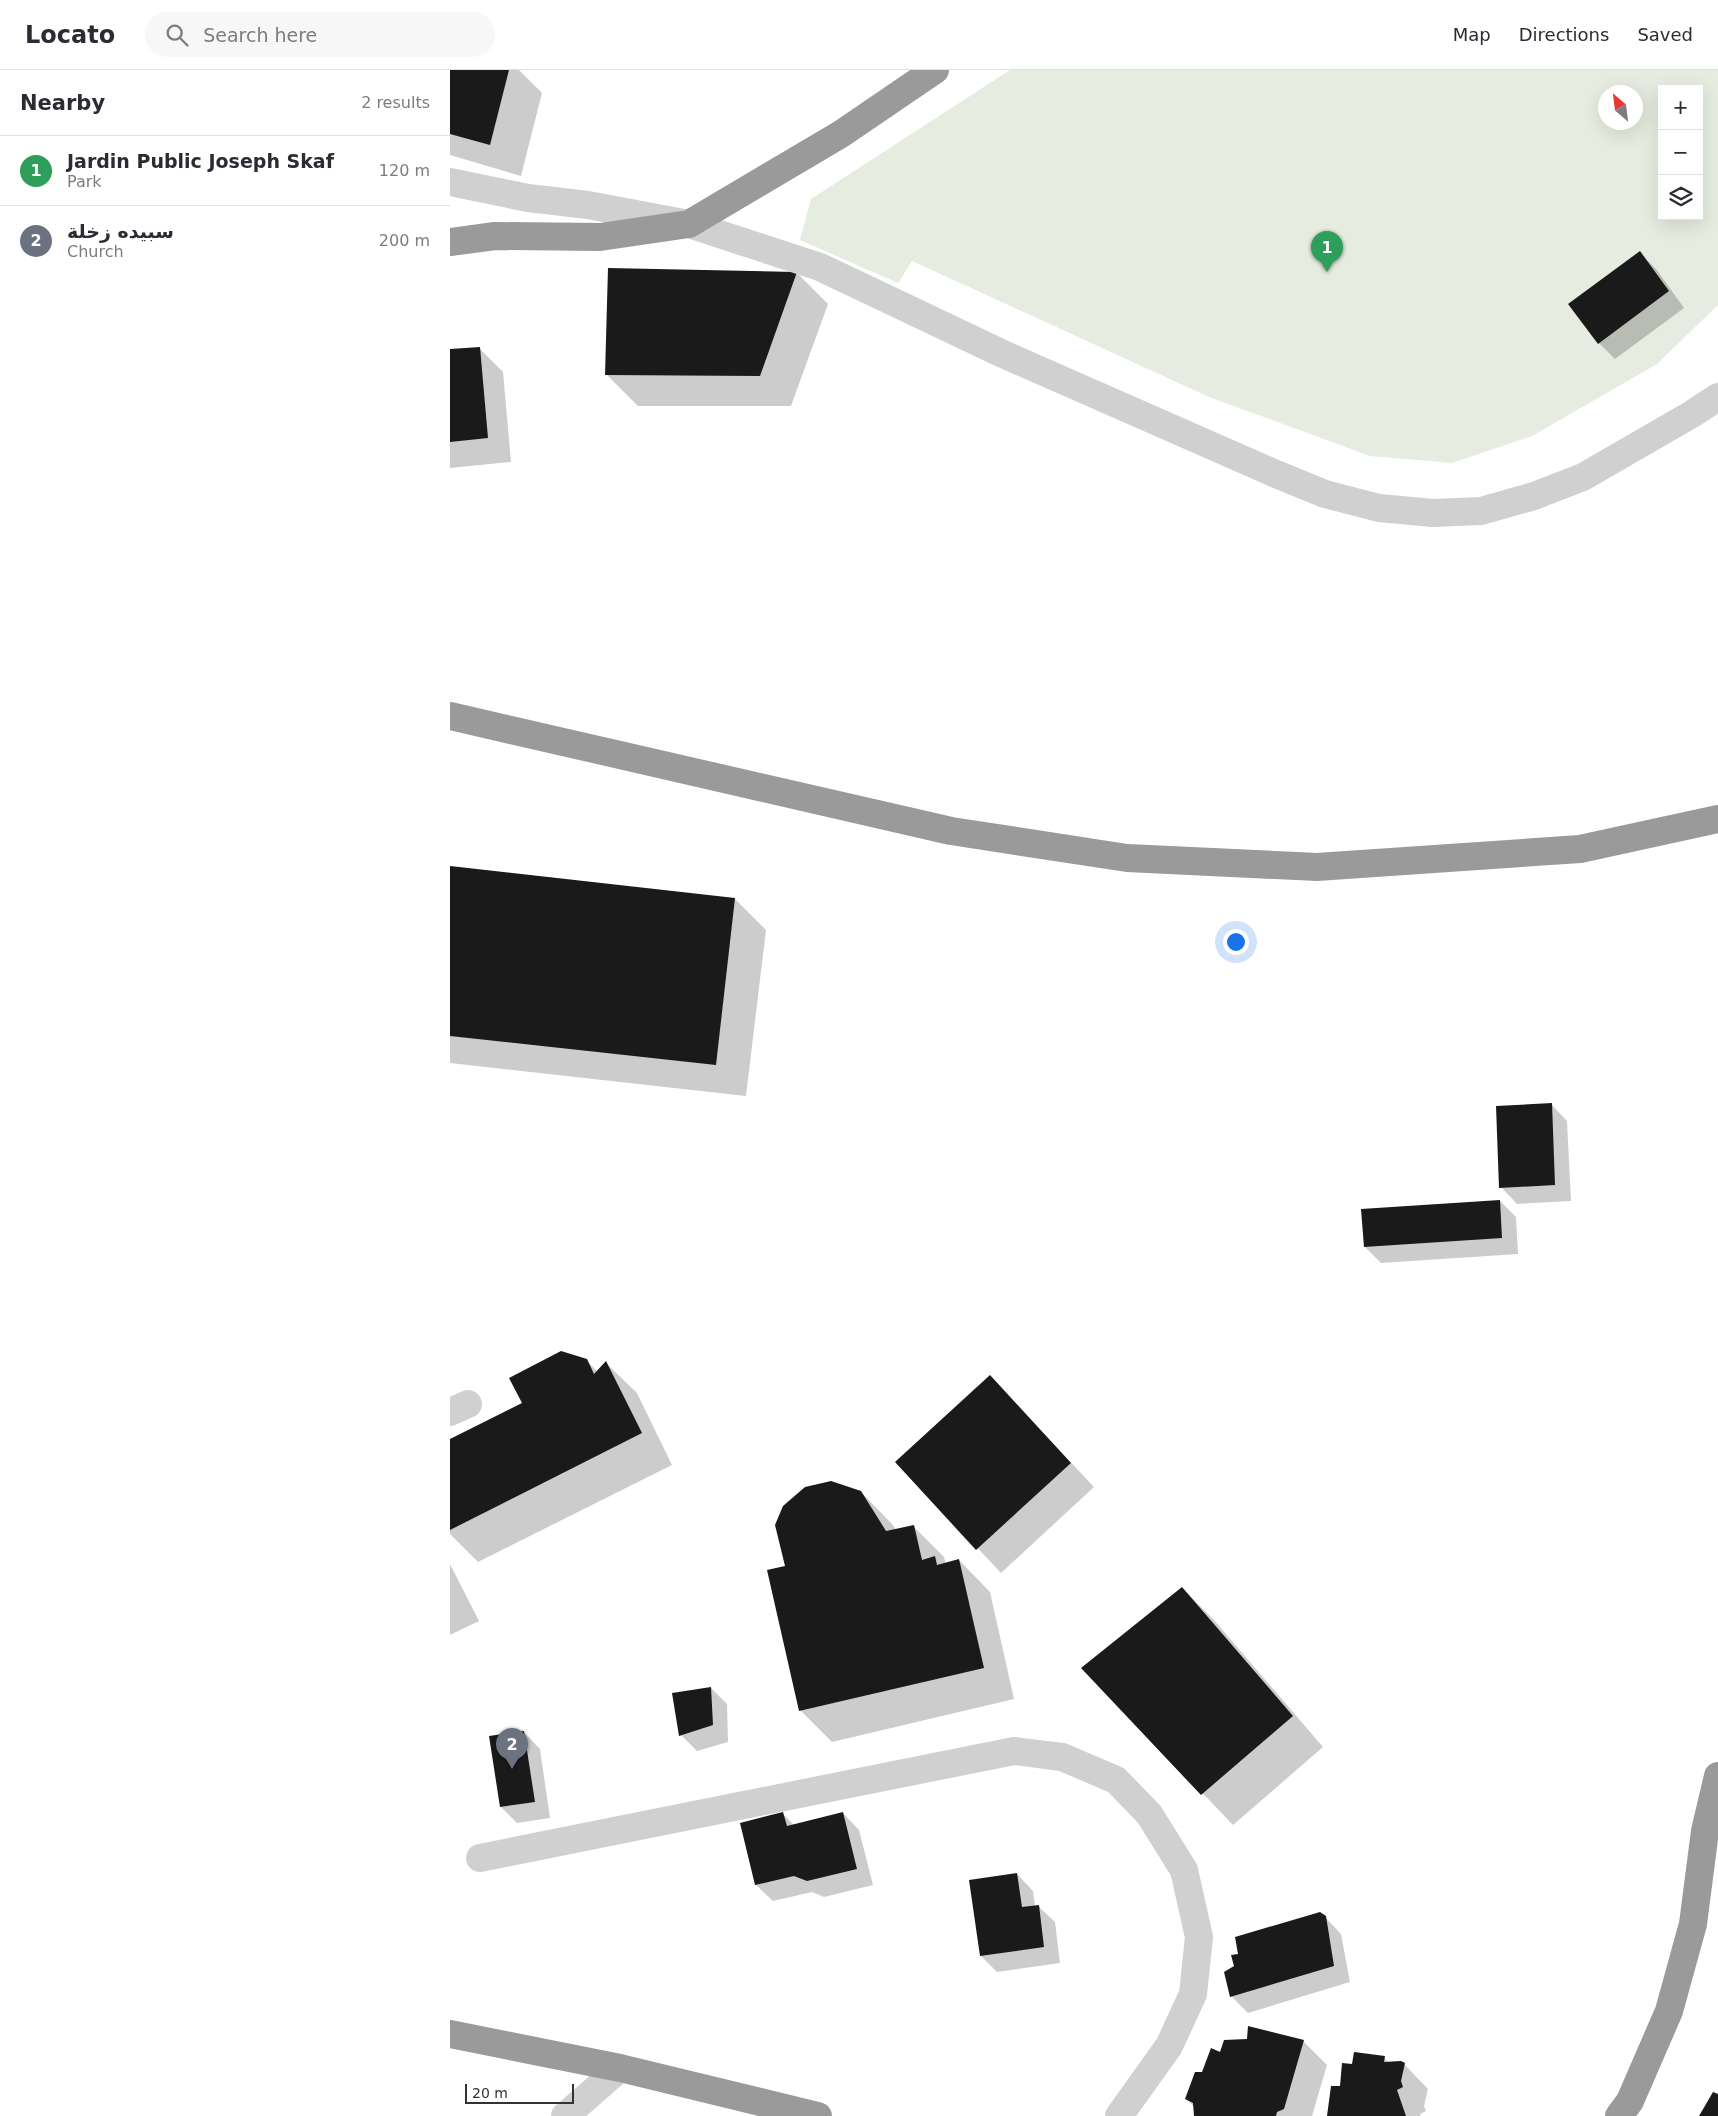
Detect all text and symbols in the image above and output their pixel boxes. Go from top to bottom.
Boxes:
search box [145,12,495,57]
text: Locato [25,21,115,49]
icon: search [163,21,191,49]
text: Search here [203,24,317,46]
text: Map [1453,24,1491,45]
text: Directions [1519,24,1609,45]
text: Saved [1637,24,1693,45]
north arrow [1598,85,1643,130]
map controls [1658,85,1703,220]
button: + [1658,85,1703,130]
text: Nearby [20,91,105,115]
text: 2 results [361,93,430,112]
button: − [1658,130,1703,175]
text: Jardin Public Joseph Skaf [67,150,334,172]
text: 1 [30,161,42,180]
text: 120 m [379,161,430,180]
text: Park [67,172,102,191]
button: layers [1658,175,1703,220]
text: سبيده زخلة [67,220,174,242]
text: 2 [30,231,42,250]
text: 200 m [379,231,430,250]
pin: 1 [1311,231,1343,272]
text: Church [67,242,124,261]
your location [1223,929,1249,955]
pin: 2 [496,1728,528,1769]
scale bar [465,2081,574,2104]
text: 20 m [472,2085,508,2101]

